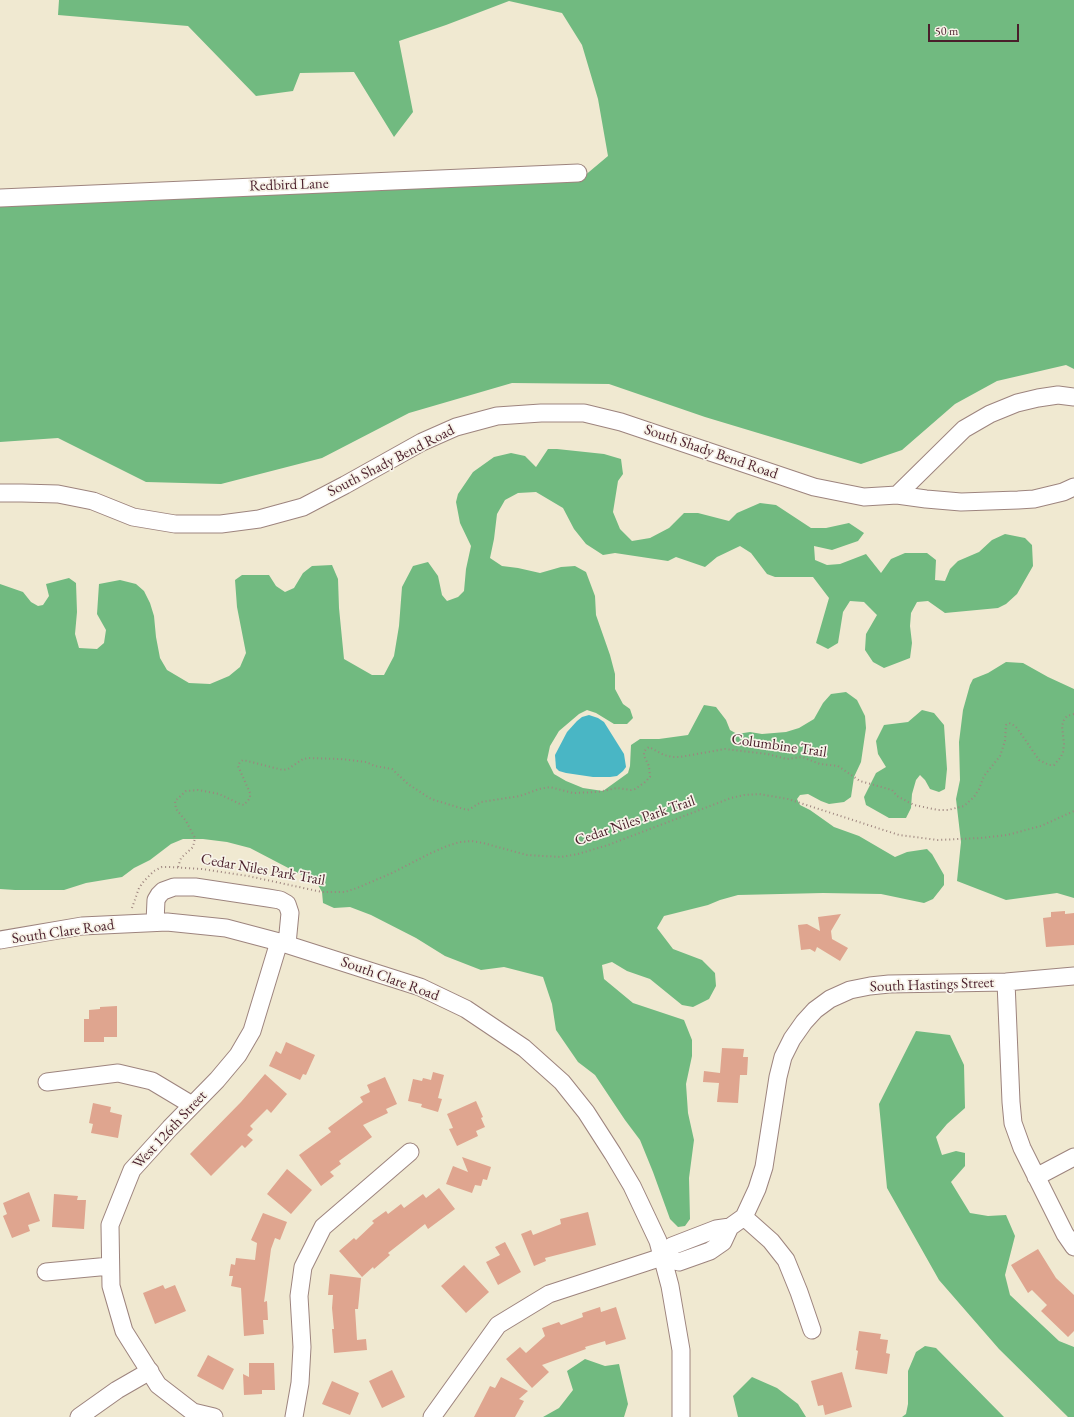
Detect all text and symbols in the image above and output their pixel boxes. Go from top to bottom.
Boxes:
scale bar [930,16,1021,42]
text: 50 m [935,23,958,39]
street label: Redbird Lane [249,175,329,195]
street label: South Shady Bend Road [324,421,458,501]
street label: South Shady Bend Road [642,421,780,483]
street label: Columbine Trail [730,730,828,762]
street label: Cedar Niles Park Trail [572,792,698,850]
street label: Cedar Niles Park Trail [199,850,327,890]
street label: South Clare Road [11,916,115,948]
street label: South Clare Road [338,953,442,1005]
street label: South Hastings Street [870,974,994,996]
street label: West 126th Street [129,1087,211,1173]

